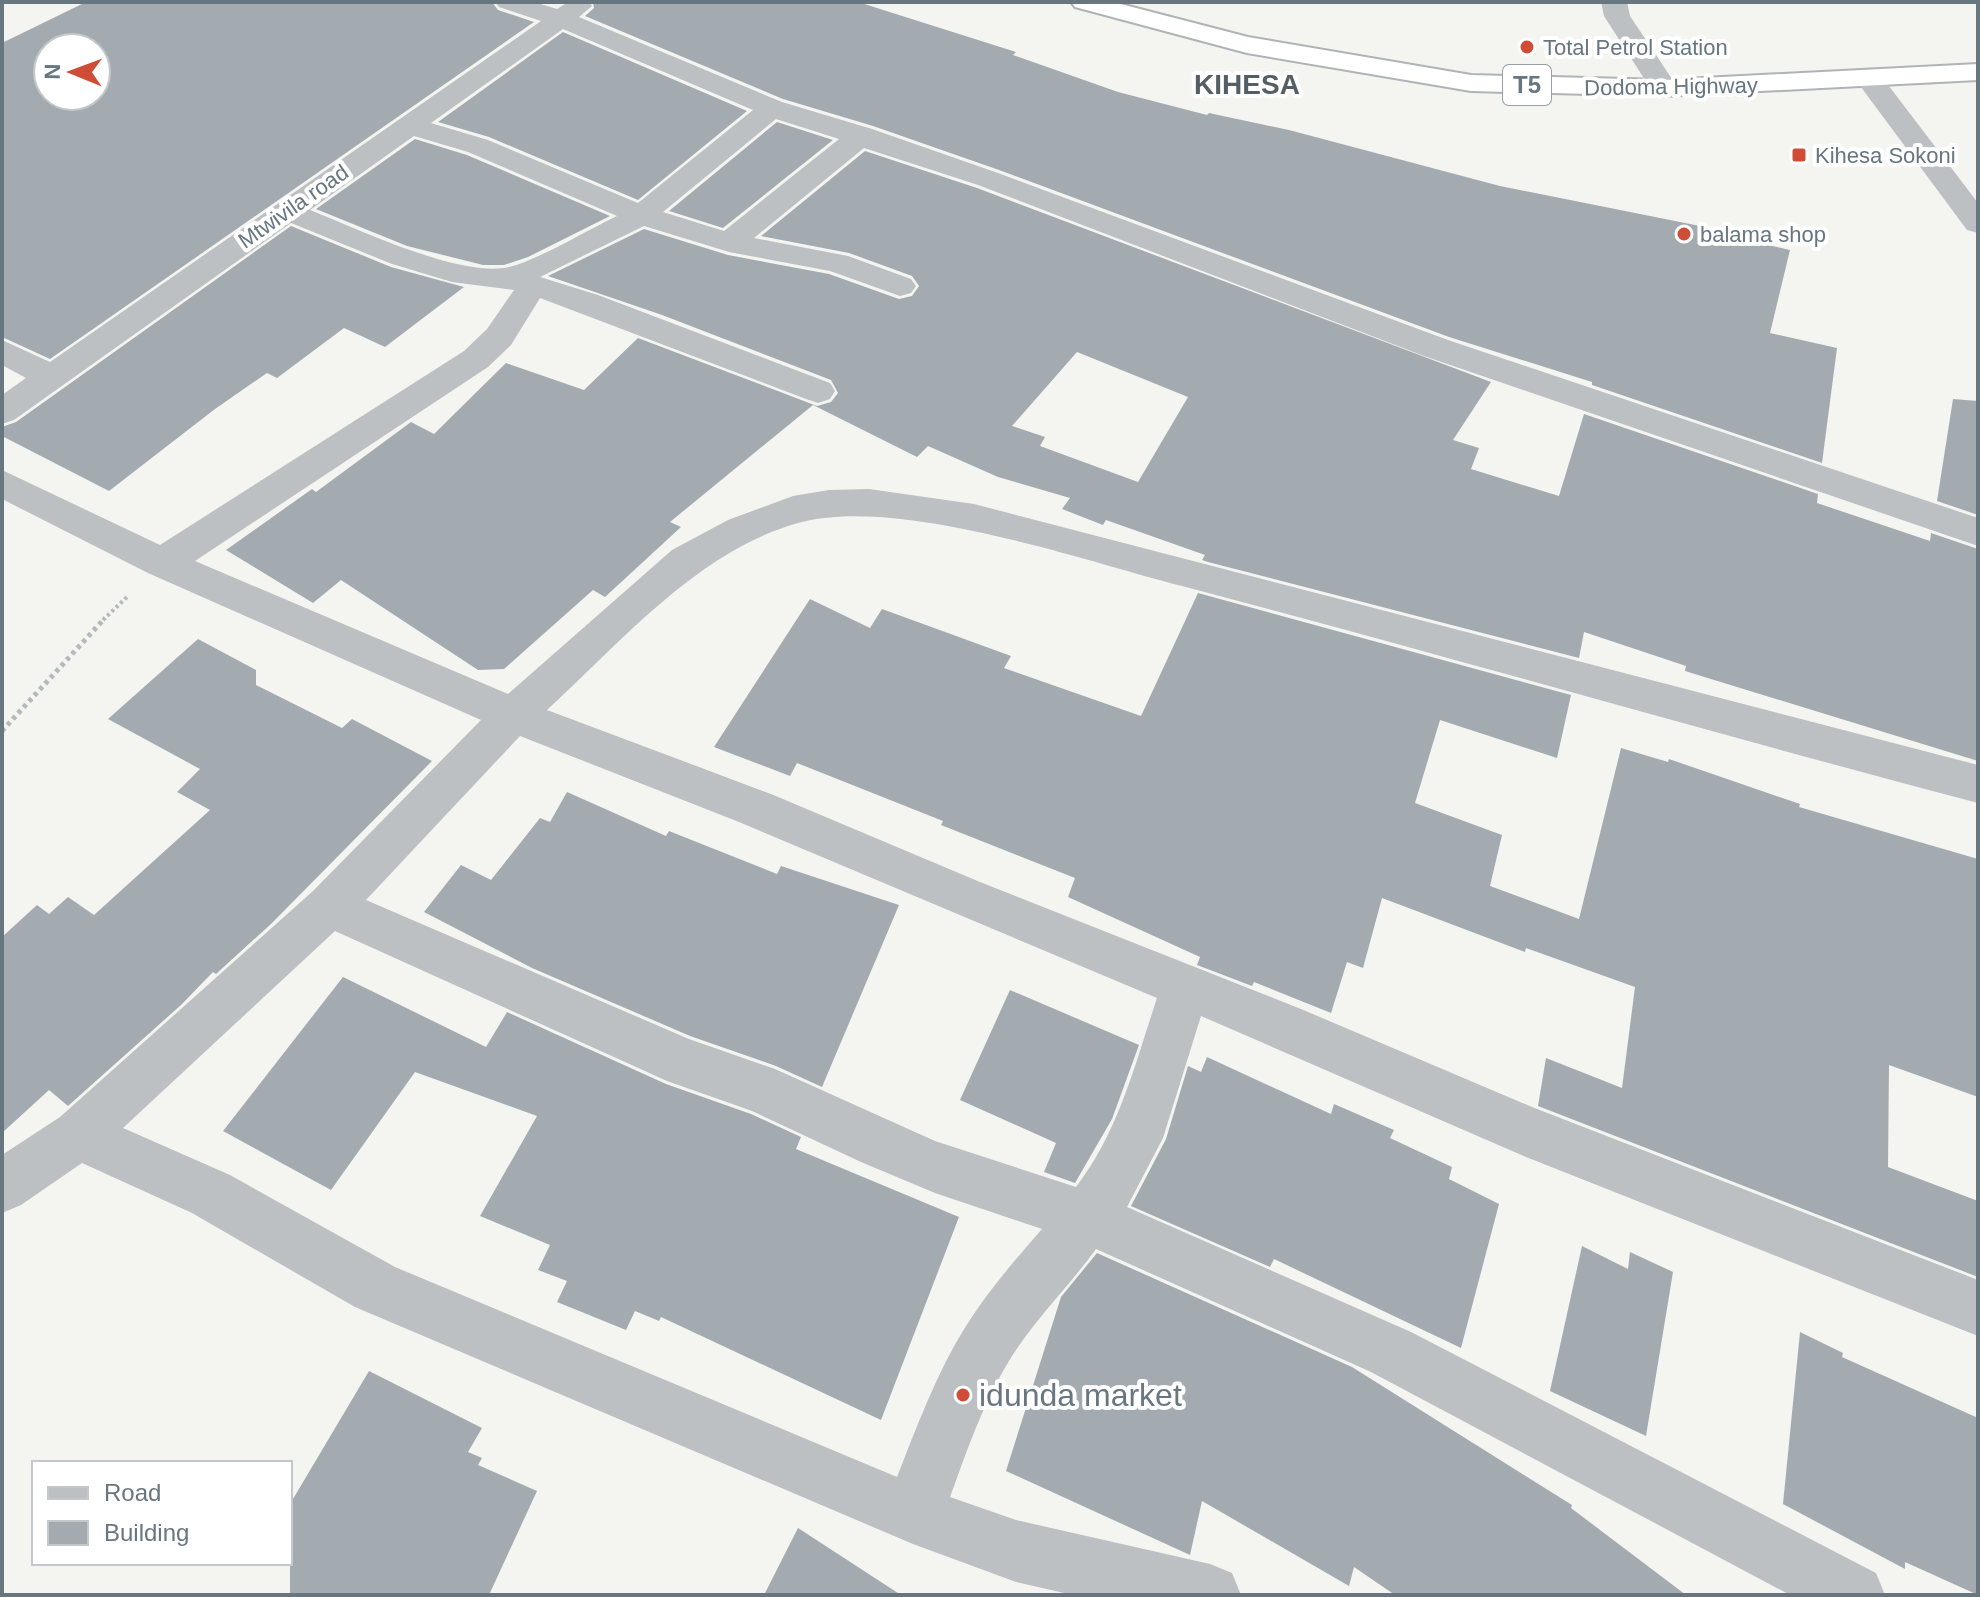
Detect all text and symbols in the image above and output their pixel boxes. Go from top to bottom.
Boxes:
north arrow [32,32,112,112]
place label: Total Petrol Station [1543,35,1728,60]
marker: Total Petrol Station [1518,38,1536,56]
text: N [40,63,65,80]
road number: T5 [1503,65,1551,105]
district label: KIHESA [1194,69,1300,100]
street label: Dodoma Highway [1584,72,1758,101]
place label: Kihesa Sokoni [1815,143,1956,168]
marker: Kihesa Sokoni [1790,146,1808,164]
street label: Mtwivila road [234,159,353,253]
place label: balama shop [1700,222,1826,247]
marker: balama shop [1675,225,1693,243]
place label: idunda market [979,1377,1182,1413]
marker: idunda market [954,1386,972,1404]
legend [32,1461,292,1565]
text: Road [104,1479,161,1506]
text: Building [104,1519,189,1546]

